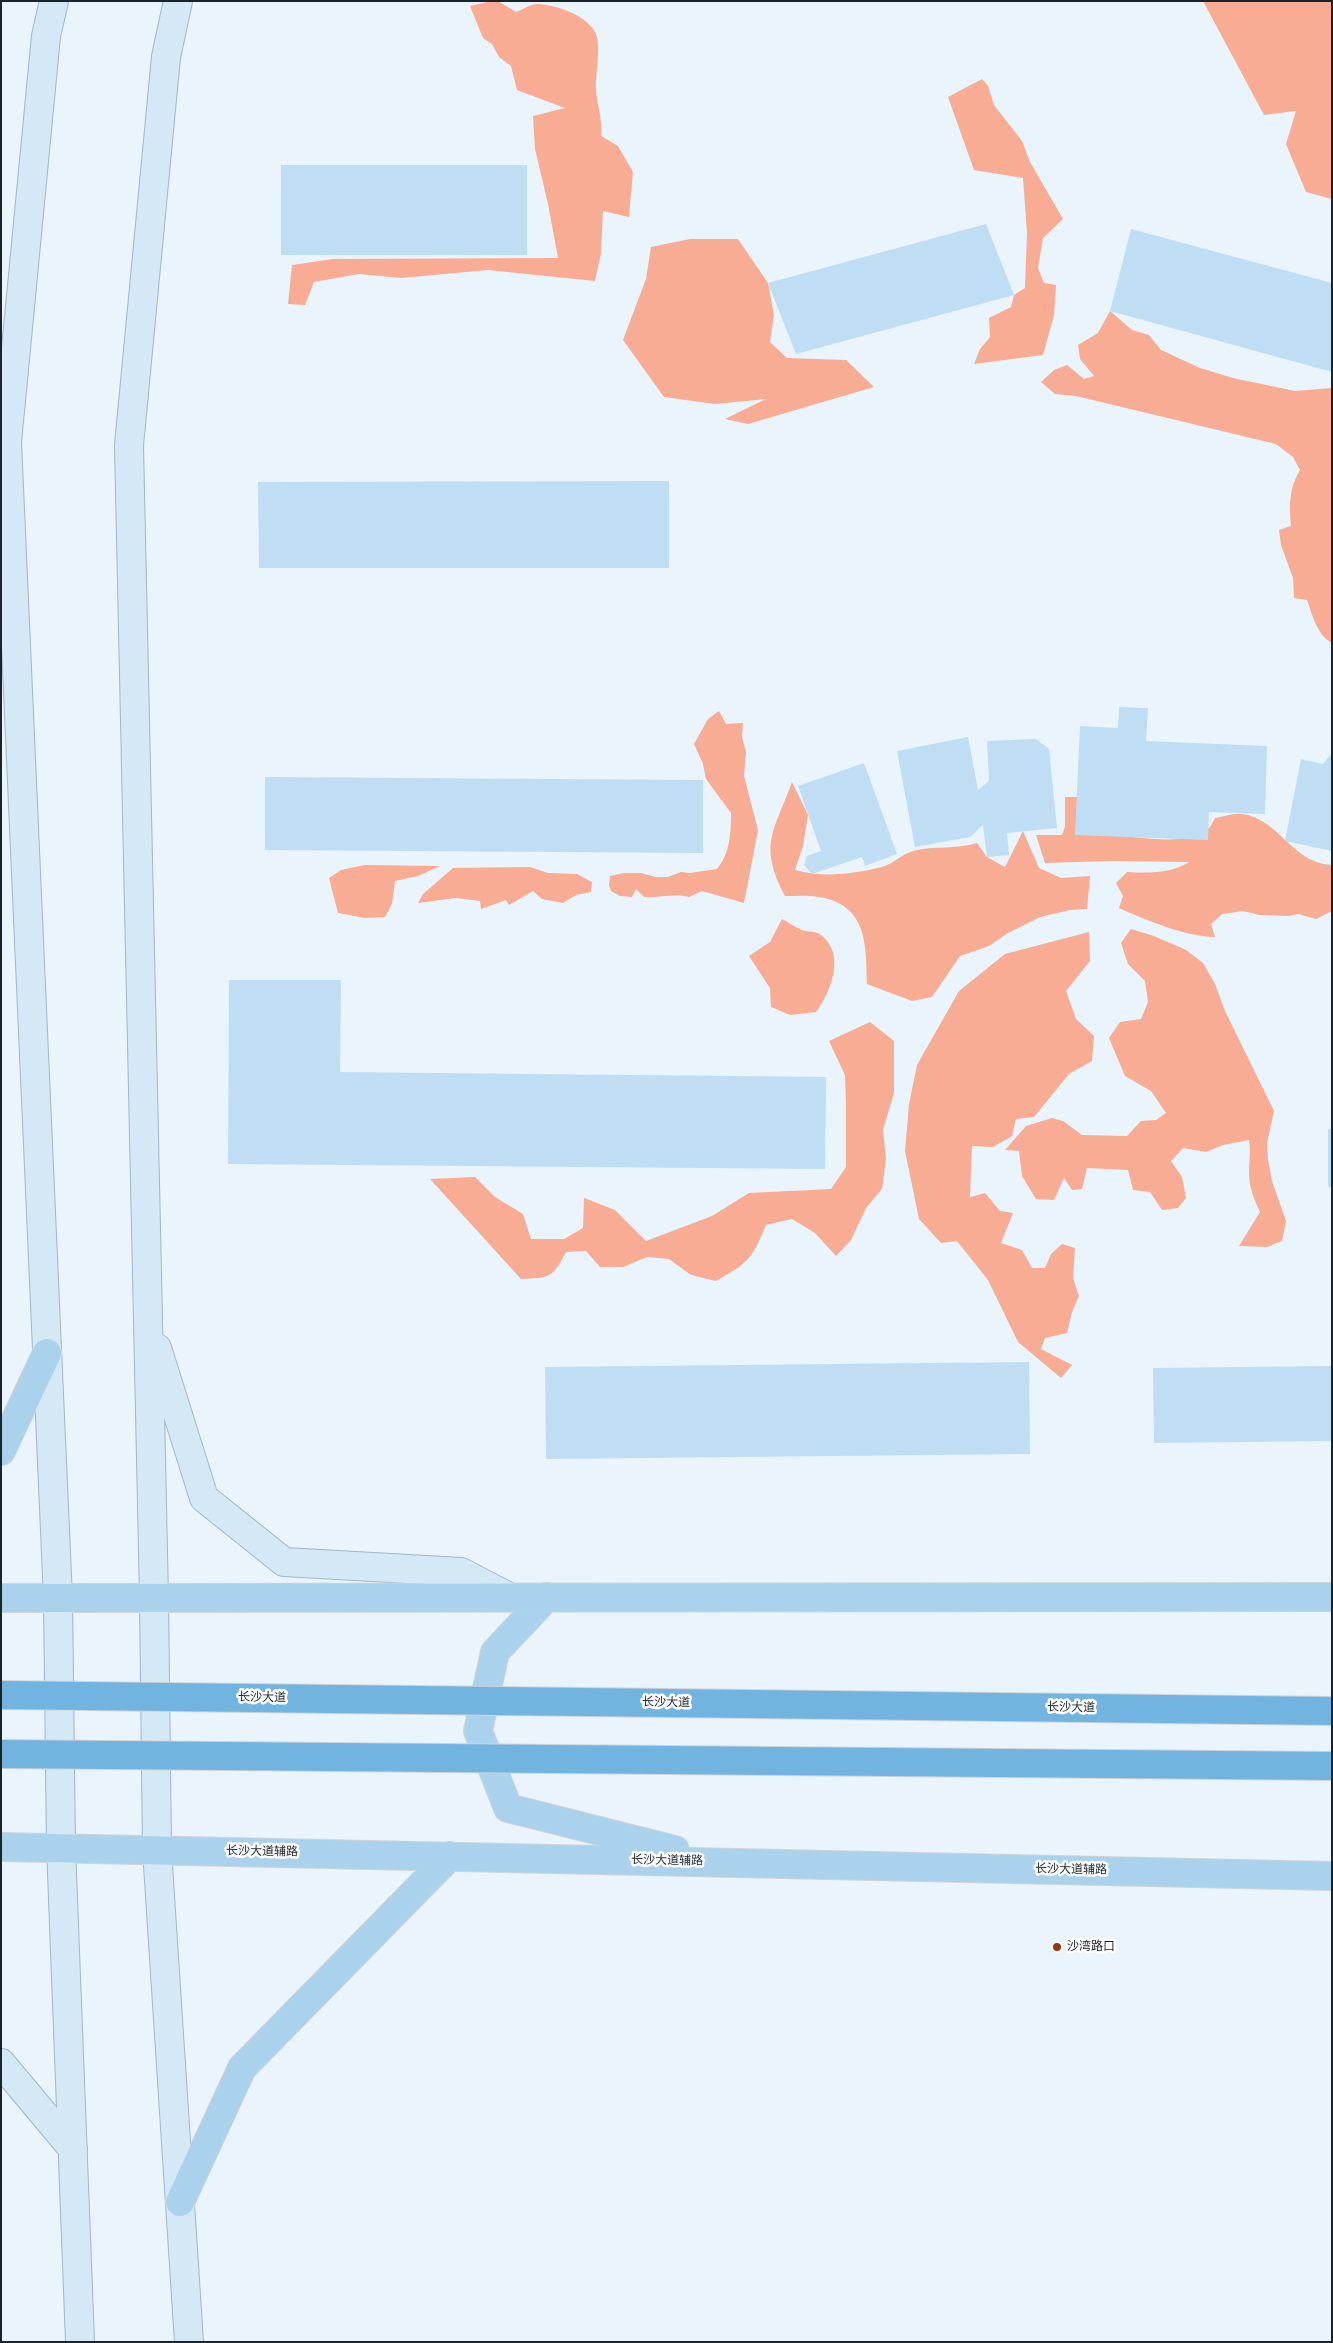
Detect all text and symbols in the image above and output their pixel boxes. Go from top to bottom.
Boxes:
street label: 长沙大道 [238,1690,286,1706]
street label: 长沙大道 [642,1695,690,1711]
street label: 长沙大道 [1047,1700,1095,1716]
street label: 长沙大道辅路 [226,1844,298,1860]
street label: 长沙大道辅路 [631,1853,703,1869]
street label: 长沙大道辅路 [1035,1862,1107,1878]
place label: 沙湾路口 [1067,1940,1115,1954]
marker: 沙湾路口 [1051,1941,1063,1953]

